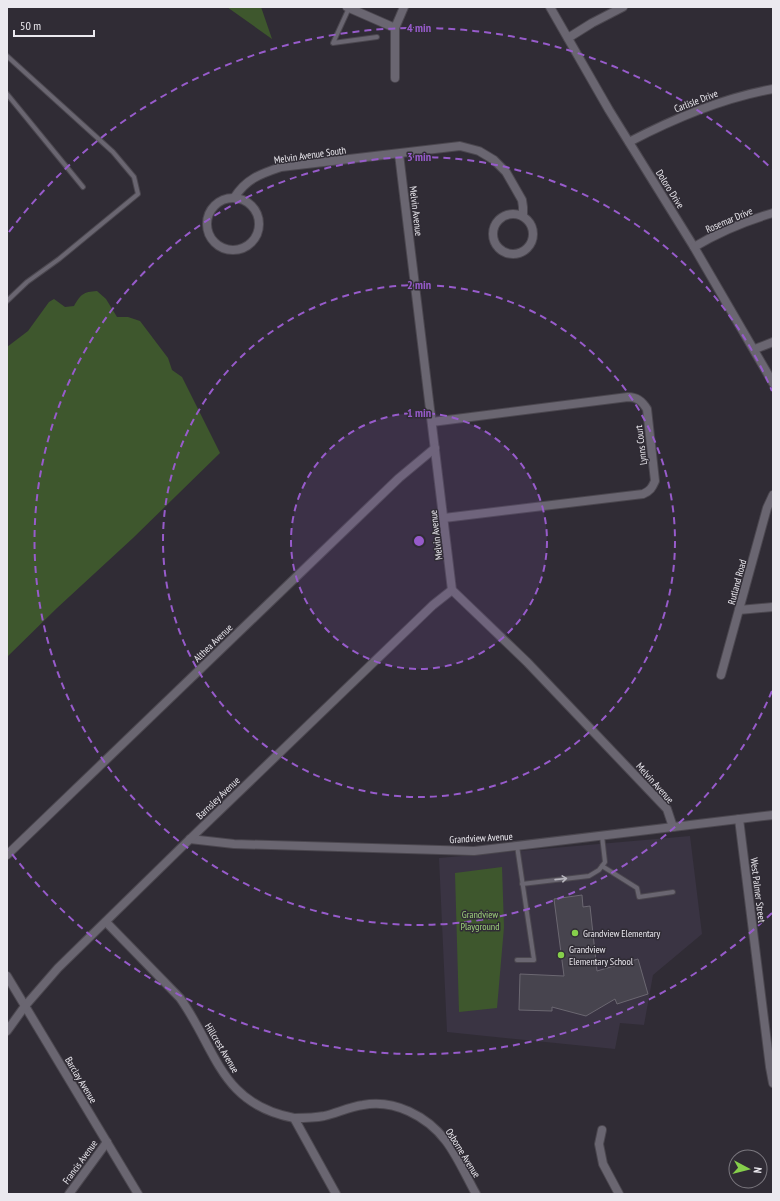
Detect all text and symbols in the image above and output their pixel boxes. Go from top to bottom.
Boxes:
scale bar [14,12,94,38]
text: 50 m [20,18,41,33]
text: 4 min [407,20,431,35]
street label: Carlisle Drive [672,87,720,115]
street label: Melvin Avenue South [273,144,347,166]
text: 3 min [407,149,431,164]
street label: Doloro Drive [653,167,687,211]
street label: Melvin Avenue [406,185,426,237]
street label: Rosemar Drive [704,204,754,236]
text: 2 min [407,277,431,292]
text: 1 min [407,405,431,420]
street label: Lynns Court [632,424,650,466]
street label: Melvin Avenue [426,509,446,561]
centre of rings [412,534,426,548]
street label: Rutland Road [725,558,749,606]
street label: Althea Avenue [191,621,235,665]
street label: Melvin Avenue [633,760,677,806]
street label: Barnsley Avenue [193,774,243,822]
street label: Grandview Avenue [449,830,513,846]
street label: West Palmer Street [748,857,768,924]
one-way arrow [554,876,567,883]
park label: Grandview Playground [460,908,500,933]
place label: Grandview Elementary [583,927,661,940]
marker: Grandview Elementary [570,928,580,938]
place label: Grandview Elementary School [569,943,634,968]
marker: Grandview Elementary School [556,950,566,960]
street label: Hillcrest Avenue [202,1021,242,1075]
street label: Barclay Avenue [62,1054,100,1106]
street label: Osborne Avenue [443,1126,483,1180]
street label: Francis Avenue [60,1137,100,1187]
north arrow [728,1149,768,1189]
text: N [751,1166,765,1174]

